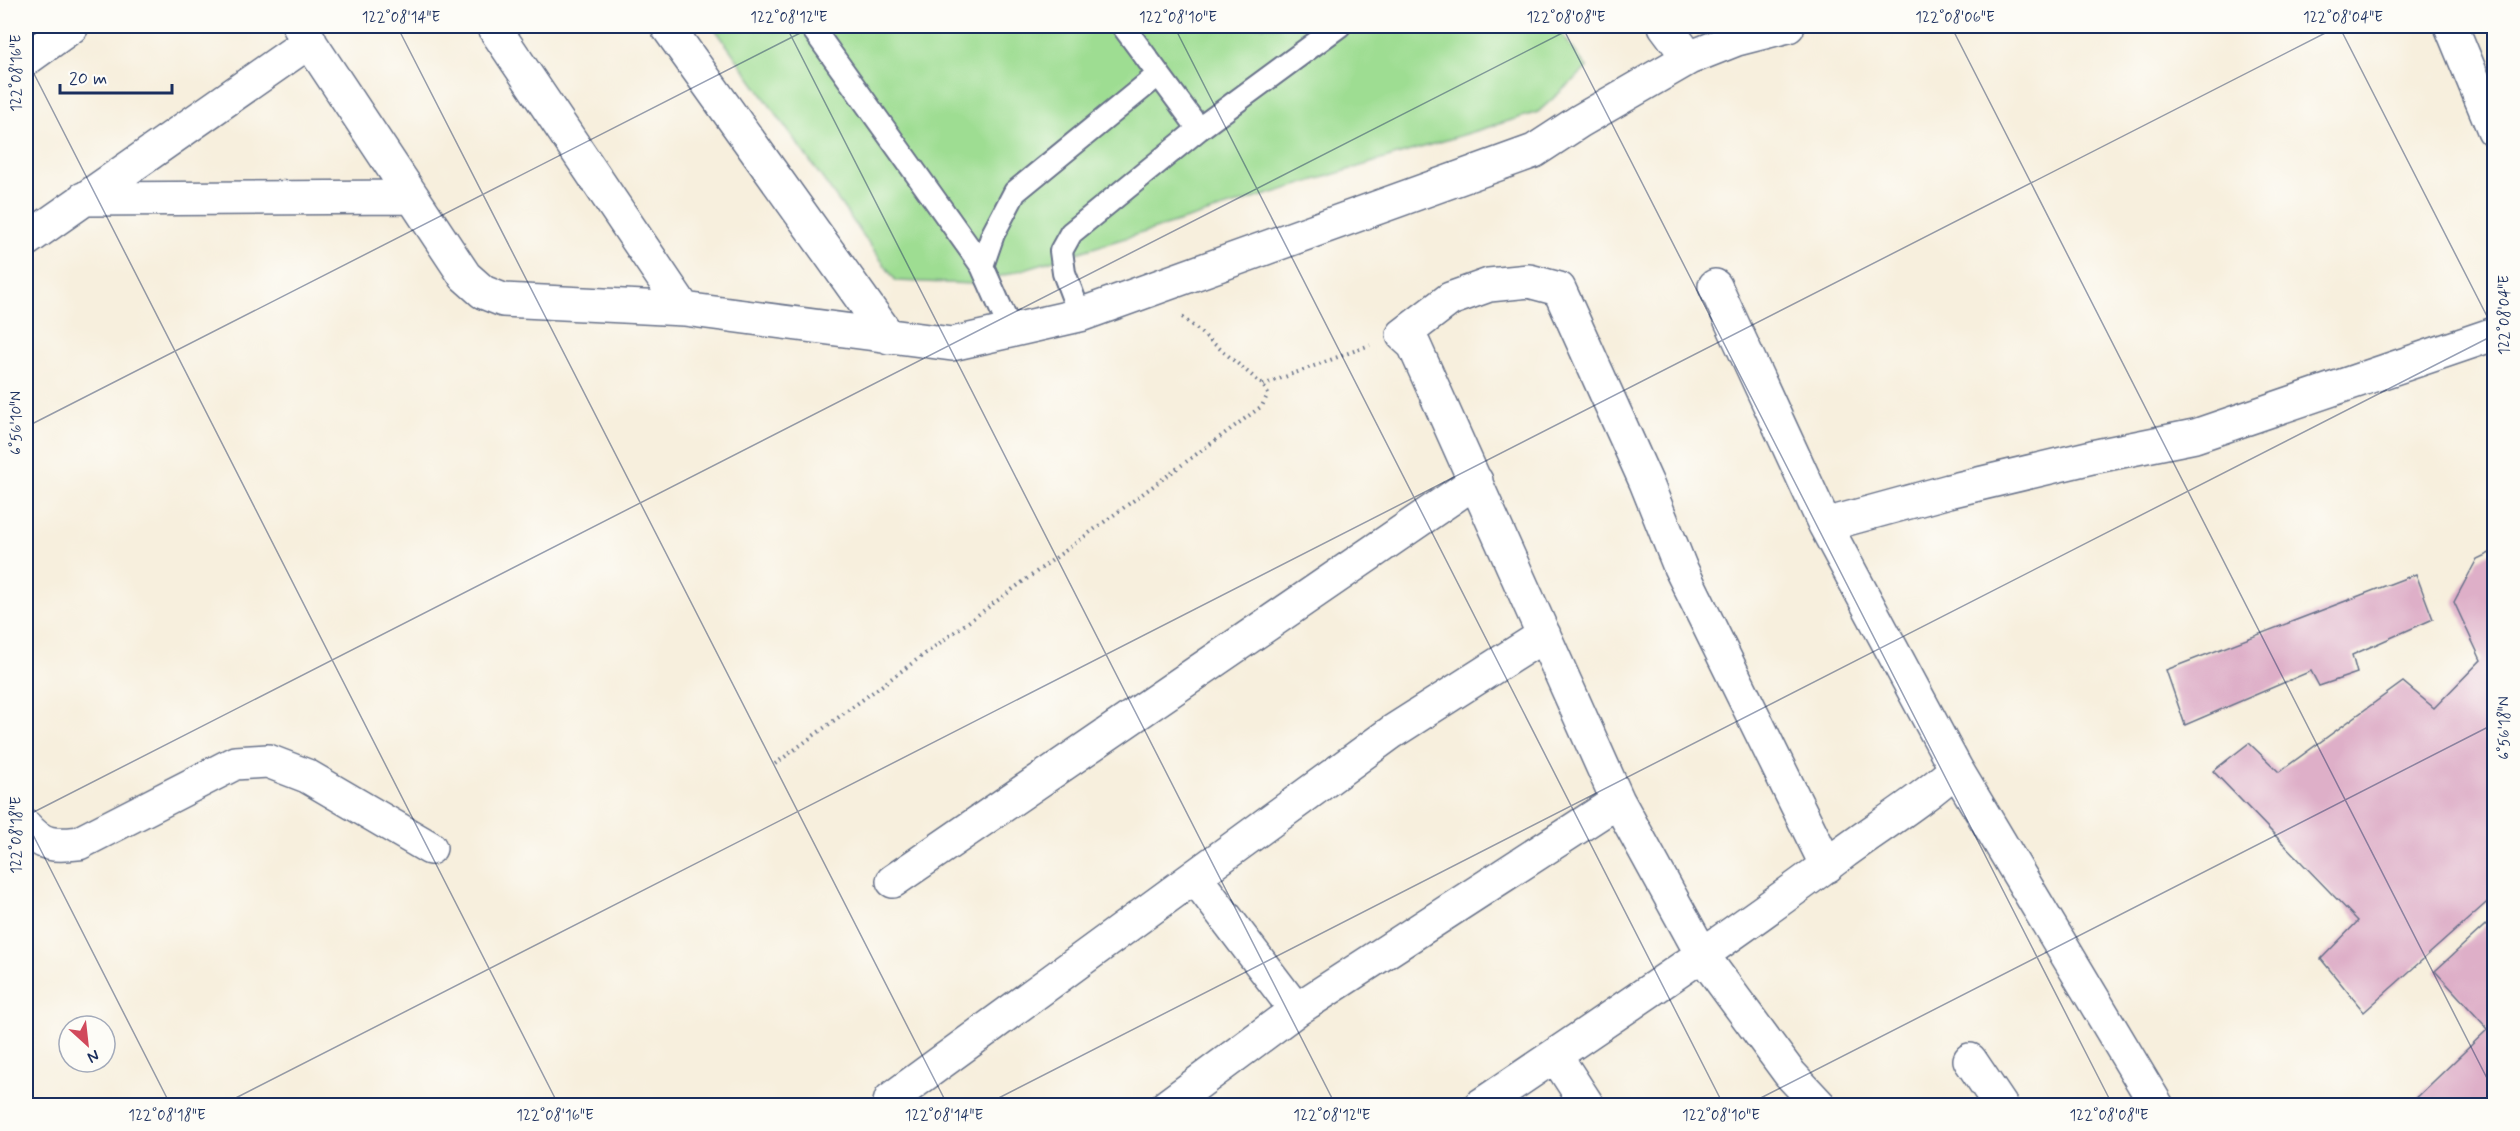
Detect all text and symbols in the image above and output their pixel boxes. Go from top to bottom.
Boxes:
text: 122°08'14"E [362,8,440,28]
text: 122°08'12"E [750,8,828,28]
text: 122°08'10"E [1139,8,1217,28]
text: 122°08'08"E [1526,8,1606,28]
text: 122°08'06"E [1915,8,1995,28]
text: 122°08'04"E [2303,8,2383,28]
text: 122°08'16"E [7,34,27,112]
scale bar [60,57,172,95]
text: 20 m [69,67,107,91]
text: 122°08'04"E [2495,275,2515,355]
text: 6°56'10"N [7,391,27,455]
text: 6°56'18"N [2495,696,2515,760]
text: 122°08'18"E [7,796,27,874]
north arrow [57,1014,117,1074]
text: N [84,1044,103,1068]
text: 122°08'18"E [128,1106,206,1126]
text: 122°08'16"E [516,1106,594,1126]
text: 122°08'14"E [905,1106,983,1126]
text: 122°08'12"E [1293,1106,1371,1126]
text: 122°08'10"E [1682,1106,1760,1126]
text: 122°08'08"E [2069,1106,2149,1126]

